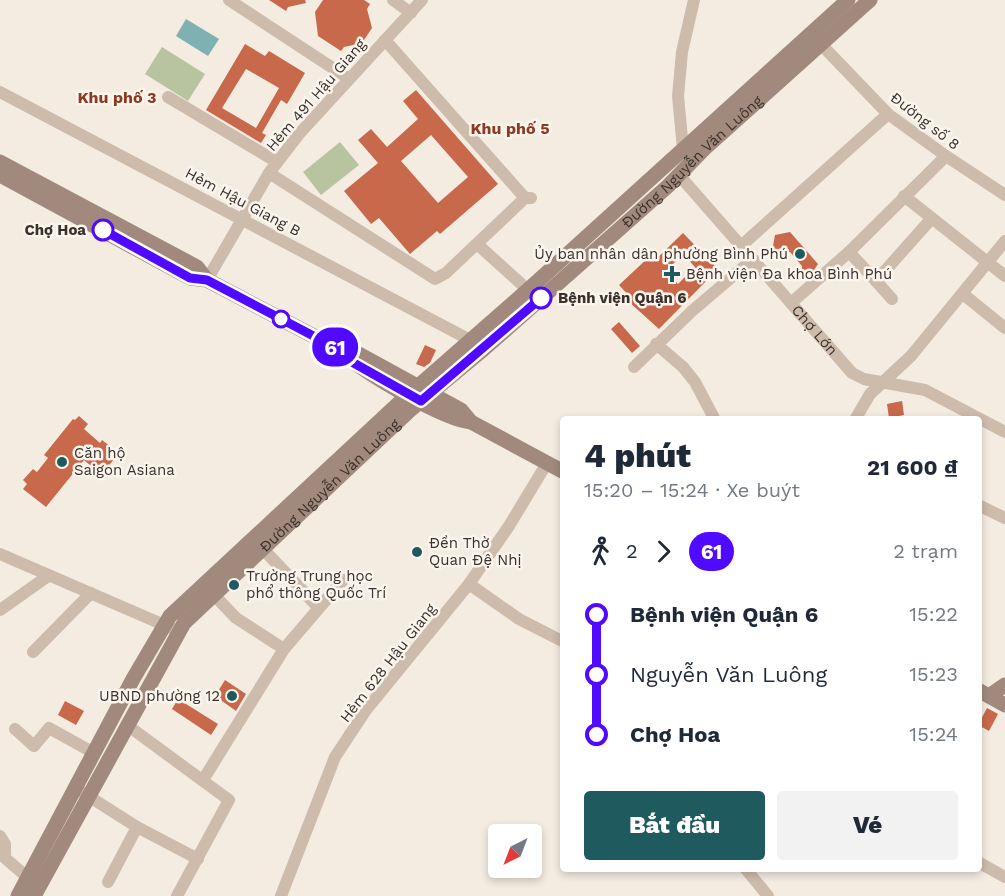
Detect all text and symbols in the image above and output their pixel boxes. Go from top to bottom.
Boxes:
street label: Hẻm 491 Hậu Giang [262,35,370,155]
district label: Khu phố 3 [77,88,157,107]
street label: Đường số 8 [887,88,963,154]
street label: Đường Nguyễn Văn Luông [618,92,766,232]
district label: Khu phố 5 [471,119,549,138]
street label: Hẻm Hậu Giang B [182,164,304,240]
marker: Chợ Hoa [92,219,114,241]
place label: Chợ Hoa [25,221,86,239]
place label: Ủy ban nhân dân phường Bình Phú [534,245,788,263]
marker: Ủy ban nhân dân phường Bình Phú [793,247,807,261]
marker: Bệnh viện Đa khoa Bình Phú [663,265,681,283]
place label: Bệnh viện Đa khoa Bình Phú [686,265,892,283]
marker: Bệnh viện Quận 6 [530,287,552,309]
place label: Bệnh viện Quận 6 [558,289,686,307]
street label: Chợ Lớn [788,301,841,359]
unlabelled marker [272,310,290,328]
line badge: 61 [308,328,362,366]
text: 61 [324,335,346,360]
street label: Đường Nguyễn Văn Luông [256,415,404,556]
text: 4 phút [584,436,691,475]
place label: Căn hộ Saigon Asiana [74,444,175,479]
marker: Căn hộ Saigon Asiana [55,455,69,469]
text: 21 600 ₫ [867,455,958,480]
text: 15:20 – 15:24 · Xe buýt [584,478,800,502]
place label: Đền Thờ Quan Đệ Nhị [429,534,521,569]
icon: walk [584,535,617,568]
icon: forward [647,535,680,568]
text: 2 [626,539,638,563]
text: 61 [701,539,722,564]
text: 2 trạm [893,539,958,563]
marker: Đền Thờ Quan Đệ Nhị [410,545,424,559]
place label: Trường Trung học phổ thông Quốc Trí [246,567,386,602]
marker: Trường Trung học phổ thông Quốc Trí [227,578,241,592]
street label: Hẻm 628 Hậu Giang [336,600,440,726]
text: Bệnh viện Quận 6 [630,602,818,627]
text: 15:22 [909,602,958,626]
text: Nguyễn Văn Luông [630,662,827,687]
text: 15:23 [909,662,958,686]
place label: UBND phường 12 [99,687,220,705]
marker: UBND phường 12 [225,689,239,703]
text: Chợ Hoa [630,722,720,747]
text: 15:24 [909,722,958,746]
button: Bắt đầu [584,791,765,860]
button: Vé [777,791,958,860]
north arrow [488,824,542,878]
map controls [488,824,542,878]

